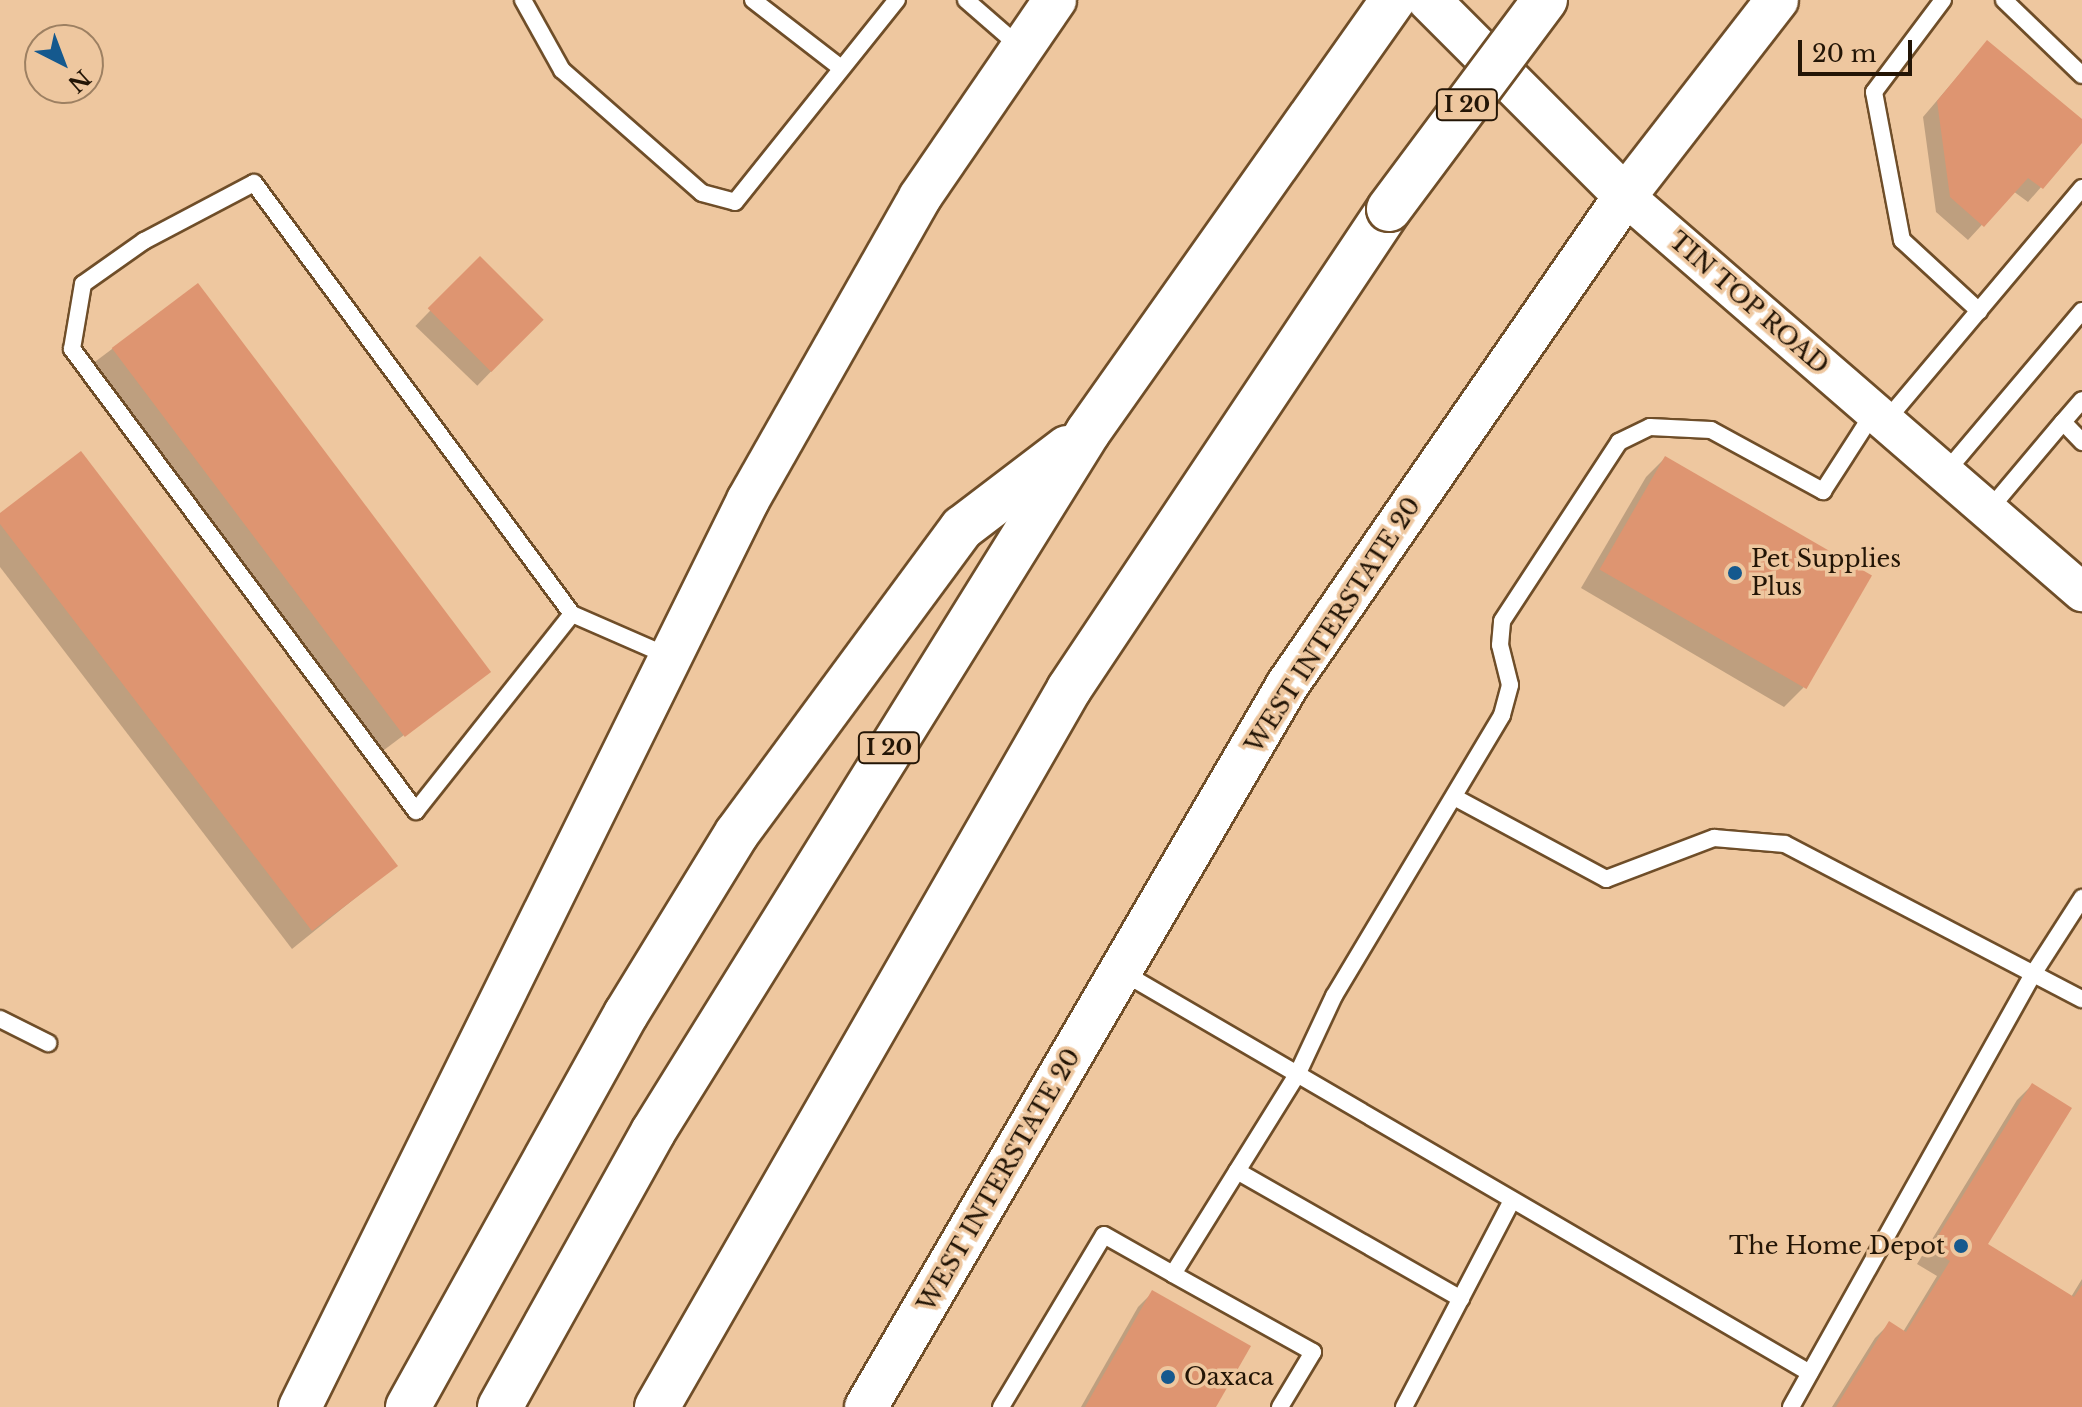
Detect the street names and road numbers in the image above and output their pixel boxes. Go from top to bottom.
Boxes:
road number: I 20 [1435,87,1499,123]
street label: TIN TOP ROAD [1663,226,1835,380]
street label: WEST INTERSTATE 20 [1239,492,1427,758]
road number: I 20 [857,730,921,766]
street label: WEST INTERSTATE 20 [912,1043,1086,1317]

